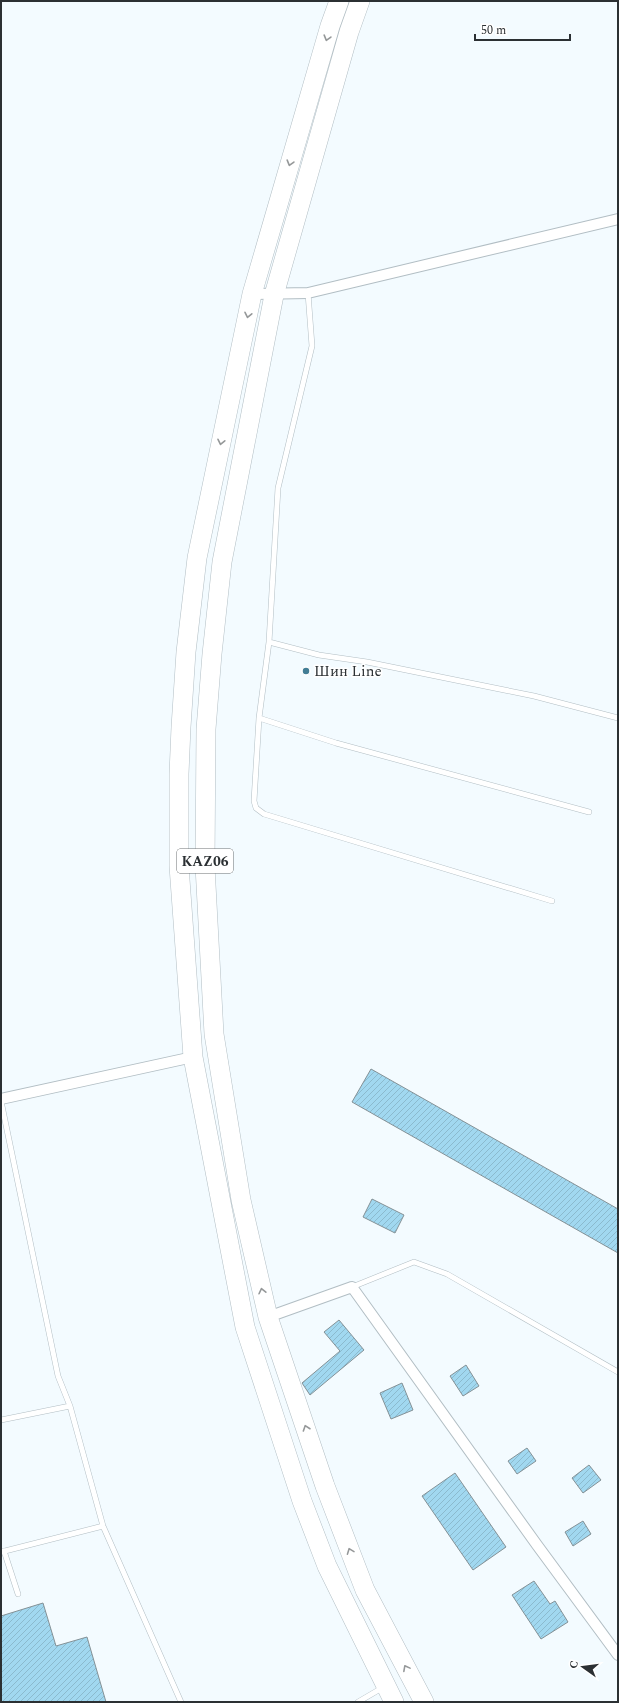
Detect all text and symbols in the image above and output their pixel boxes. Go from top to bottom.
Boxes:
scale bar [475,16,570,42]
text: 50 m [481,21,506,40]
one-way arrow [323,34,332,41]
one-way arrow [286,159,295,166]
one-way arrow [244,312,252,318]
one-way arrow [218,439,226,445]
place label: Шин Line [314,660,382,683]
marker: Шин Line [301,666,311,676]
road number: KАZ06 [177,849,233,873]
one-way arrow [258,1288,266,1295]
one-way arrow [302,1425,310,1432]
one-way arrow [346,1547,354,1554]
north arrow [563,1647,603,1687]
text: С [565,1659,583,1671]
one-way arrow [403,1664,411,1672]

